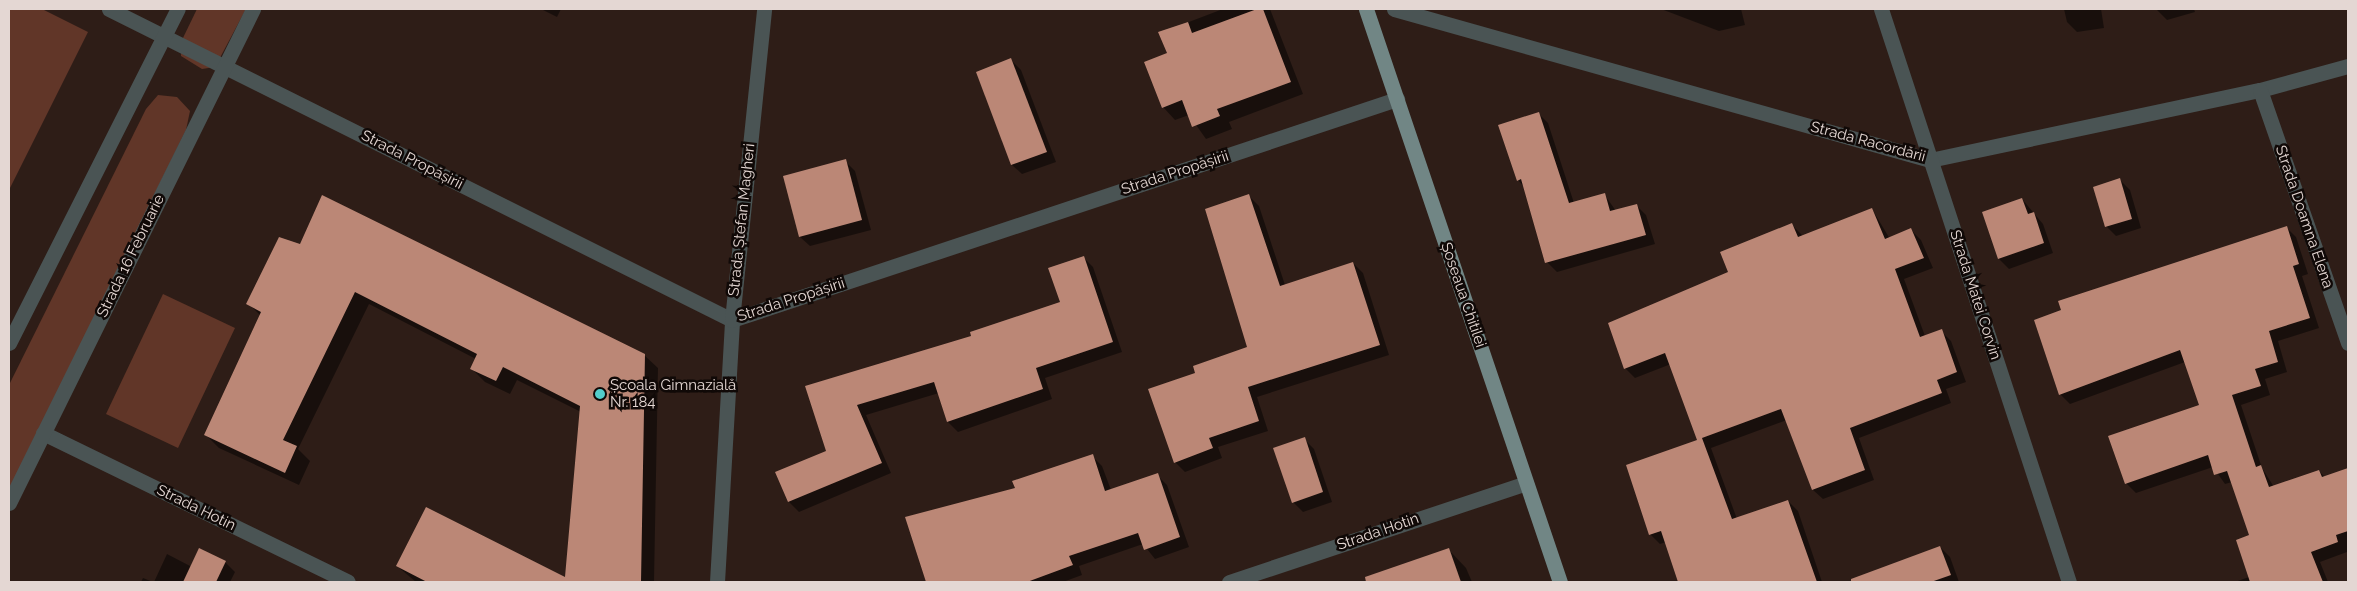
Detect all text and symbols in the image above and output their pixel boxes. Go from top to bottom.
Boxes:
street label: Strada Racordării [1809,118,1927,166]
street label: Strada Propășirii [358,127,466,193]
street label: Strada Ștefan Magheri [725,143,759,297]
street label: Strada Doamna Elena [2271,143,2337,291]
street label: Strada Propășirii [1119,147,1231,199]
street label: Strada 16 Februarie [94,192,168,320]
street label: Strada Matei Corvin [1946,228,2004,362]
street label: Șoseaua Chitilei [1437,240,1489,350]
street label: Strada Propășirii [735,274,847,326]
place label: Școala Gimnazială Nr. 184 [610,376,736,411]
marker: Școala Gimnazială Nr. 184 [594,388,606,400]
street label: Strada Hotin [154,481,238,535]
street label: Strada Hotin [1335,510,1421,554]

